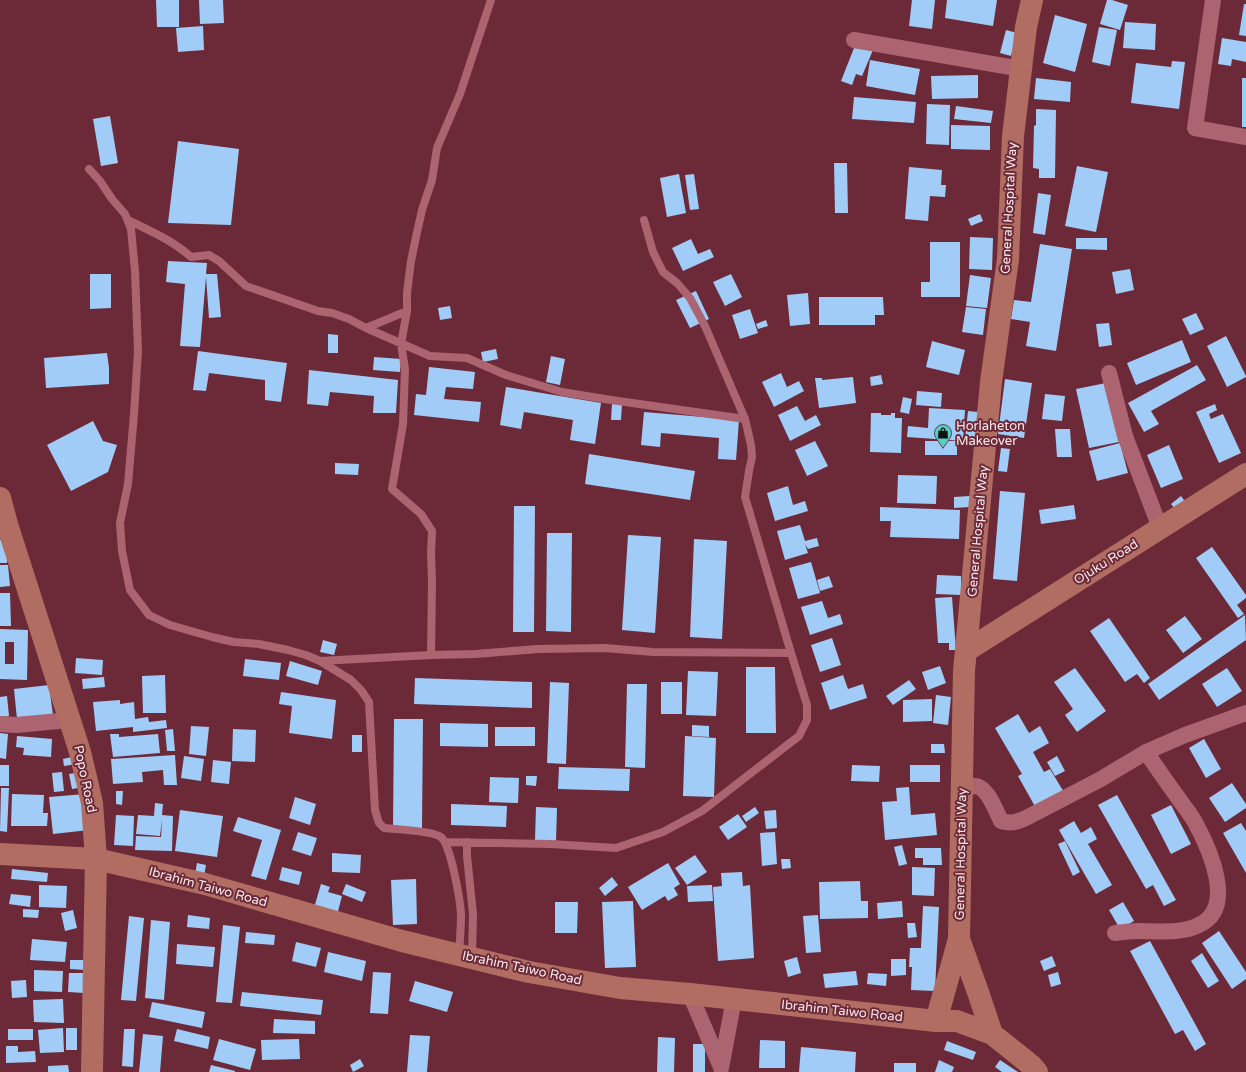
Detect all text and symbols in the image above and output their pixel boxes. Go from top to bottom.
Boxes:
street label: General Hospital Way [998,142,1020,274]
place label: Horlaheton Makeover [956,418,1025,449]
shop icon: Horlaheton Makeover [933,423,953,448]
street label: General Hospital Way [964,464,992,598]
street label: Ojuku Road [1071,536,1141,588]
street label: Popo Road [70,744,100,814]
street label: General Hospital Way [952,788,970,920]
street label: Ibrahim Taiwo Road [147,863,269,911]
street label: Ibrahim Taiwo Road [461,947,583,989]
street label: Ibrahim Taiwo Road [780,997,904,1025]

